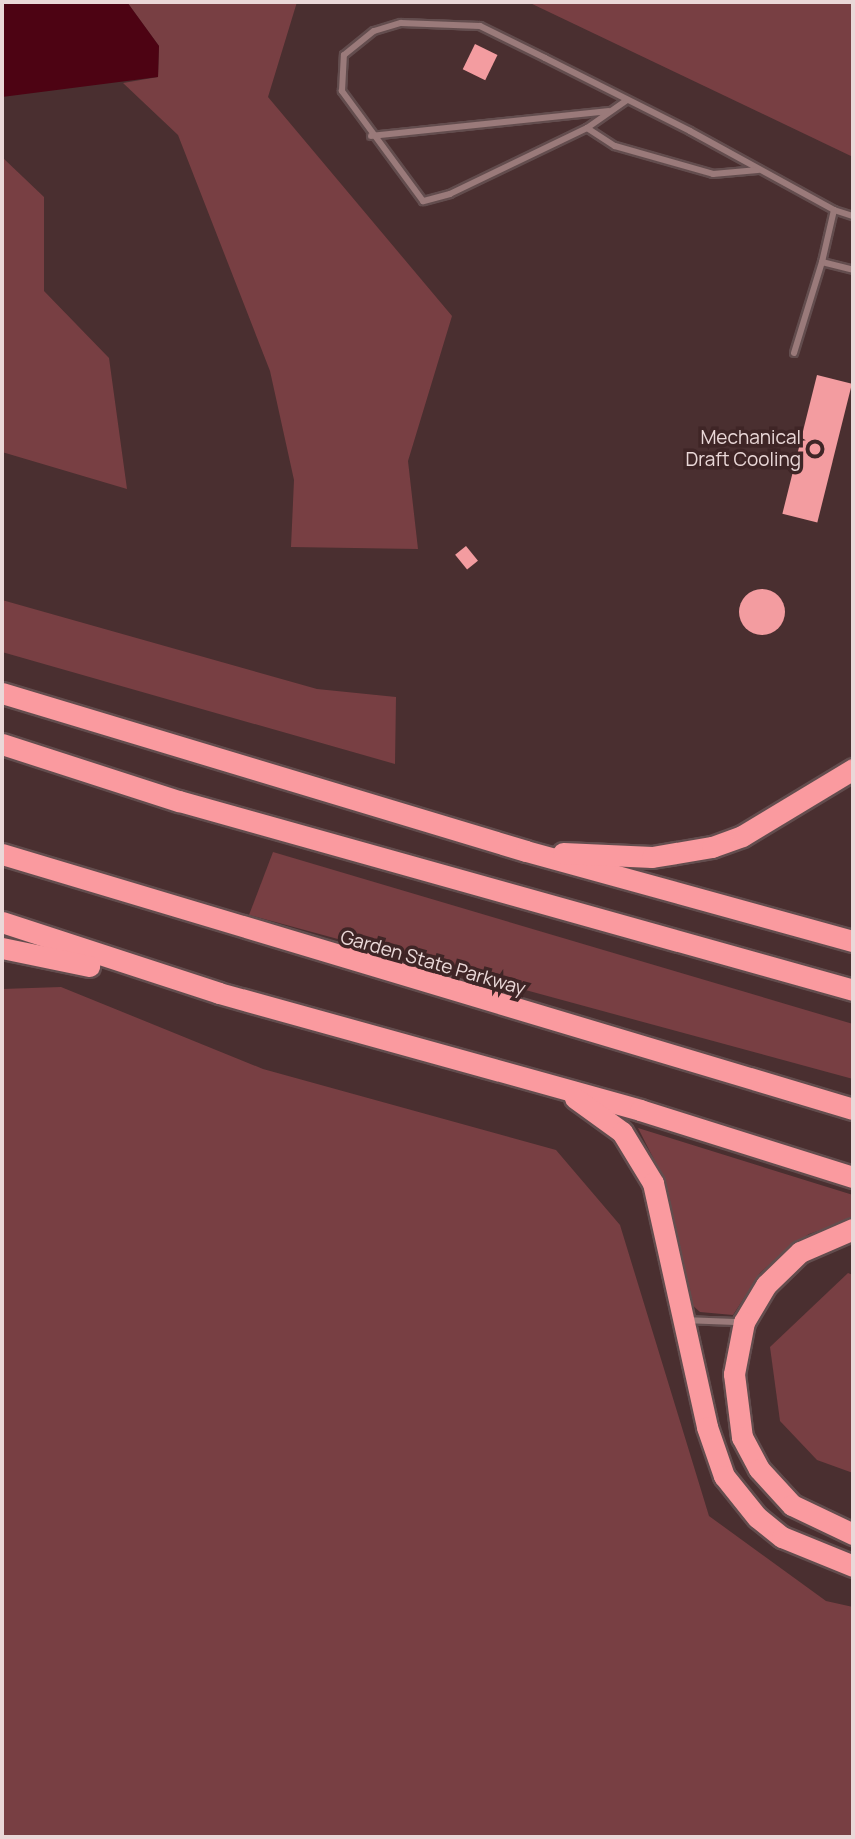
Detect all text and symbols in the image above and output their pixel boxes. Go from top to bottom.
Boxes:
place label: Mechanical Draft Cooling [686,427,801,471]
marker: Mechanical Draft Cooling [807,441,823,457]
street label: Garden State Parkway [338,926,528,1000]

